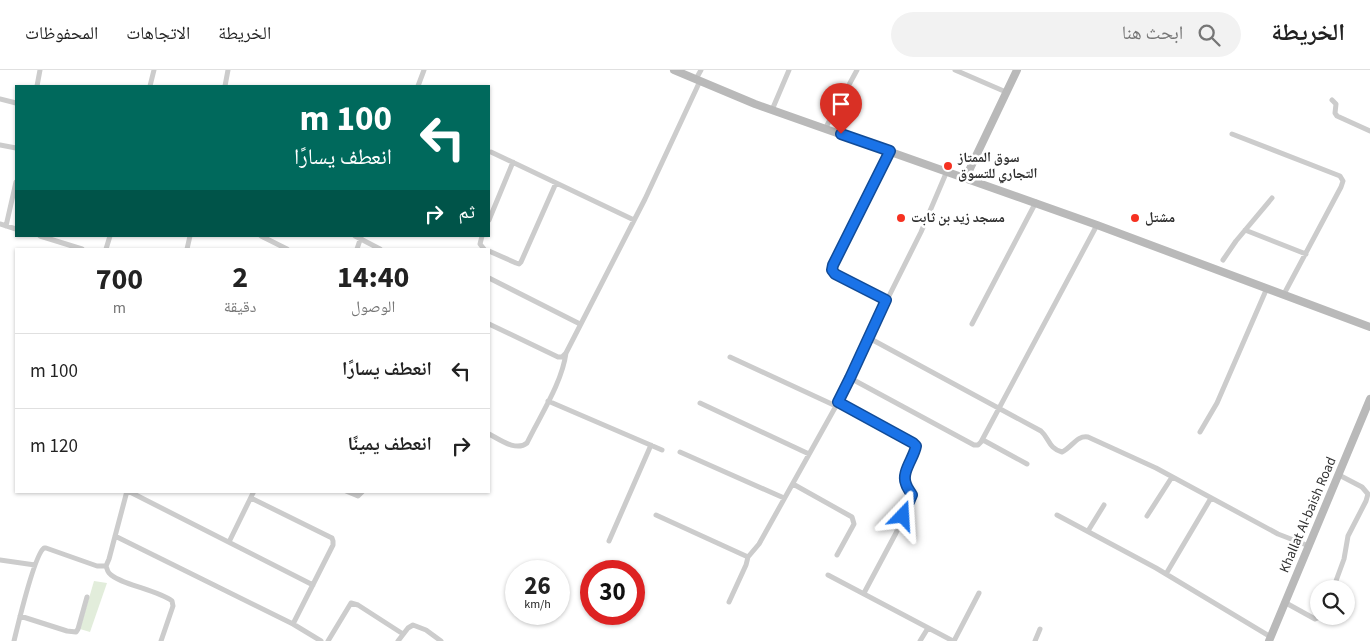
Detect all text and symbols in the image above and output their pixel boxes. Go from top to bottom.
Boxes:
search box [891,12,1241,57]
text: الخريطة [1271,15,1345,50]
text: ابحث هنا [1122,20,1183,47]
text: المحفوظات [25,21,98,46]
text: الاتجاهات [126,21,190,46]
text: الخريطة [218,21,271,46]
icon: search [1195,21,1223,49]
pin [820,83,862,134]
icon: arrive [827,90,855,118]
text: 100 m [300,94,392,144]
icon: left [410,105,475,170]
text: انعطف يسارًا [294,141,392,173]
place label: سوق الممتاز التجاري للتسوق [957,148,1038,184]
marker: سوق الممتاز التجاري للتسوق [942,160,954,172]
text: ثم [458,199,475,226]
icon: right [420,200,448,228]
place label: مسجد زيد بن ثابت [911,208,1005,228]
place label: مشتل [1145,208,1175,228]
marker: مسجد زيد بن ثابت [895,212,907,224]
marker: مشتل [1129,212,1141,224]
text: 2 [232,256,248,299]
text: 14:40 [337,256,409,299]
text: 700 [96,258,143,301]
text: دقيقة [224,296,256,318]
text: الوصول [351,296,395,318]
text: m [113,297,126,319]
text: انعطف يسارًا [342,356,432,383]
icon: left [447,357,475,385]
text: 100 m [30,358,78,385]
text: انعطف يمينًا [348,431,432,458]
icon: right [447,432,475,460]
text: 120 m [30,433,78,460]
street label: Khallat Al-baish Road [1275,454,1341,576]
position arrow [876,489,928,541]
speed limit sign: 30 [580,560,645,625]
text: 26 [524,568,551,604]
map controls [1310,580,1355,625]
button: search [1310,580,1355,625]
text: km/h [524,596,551,613]

